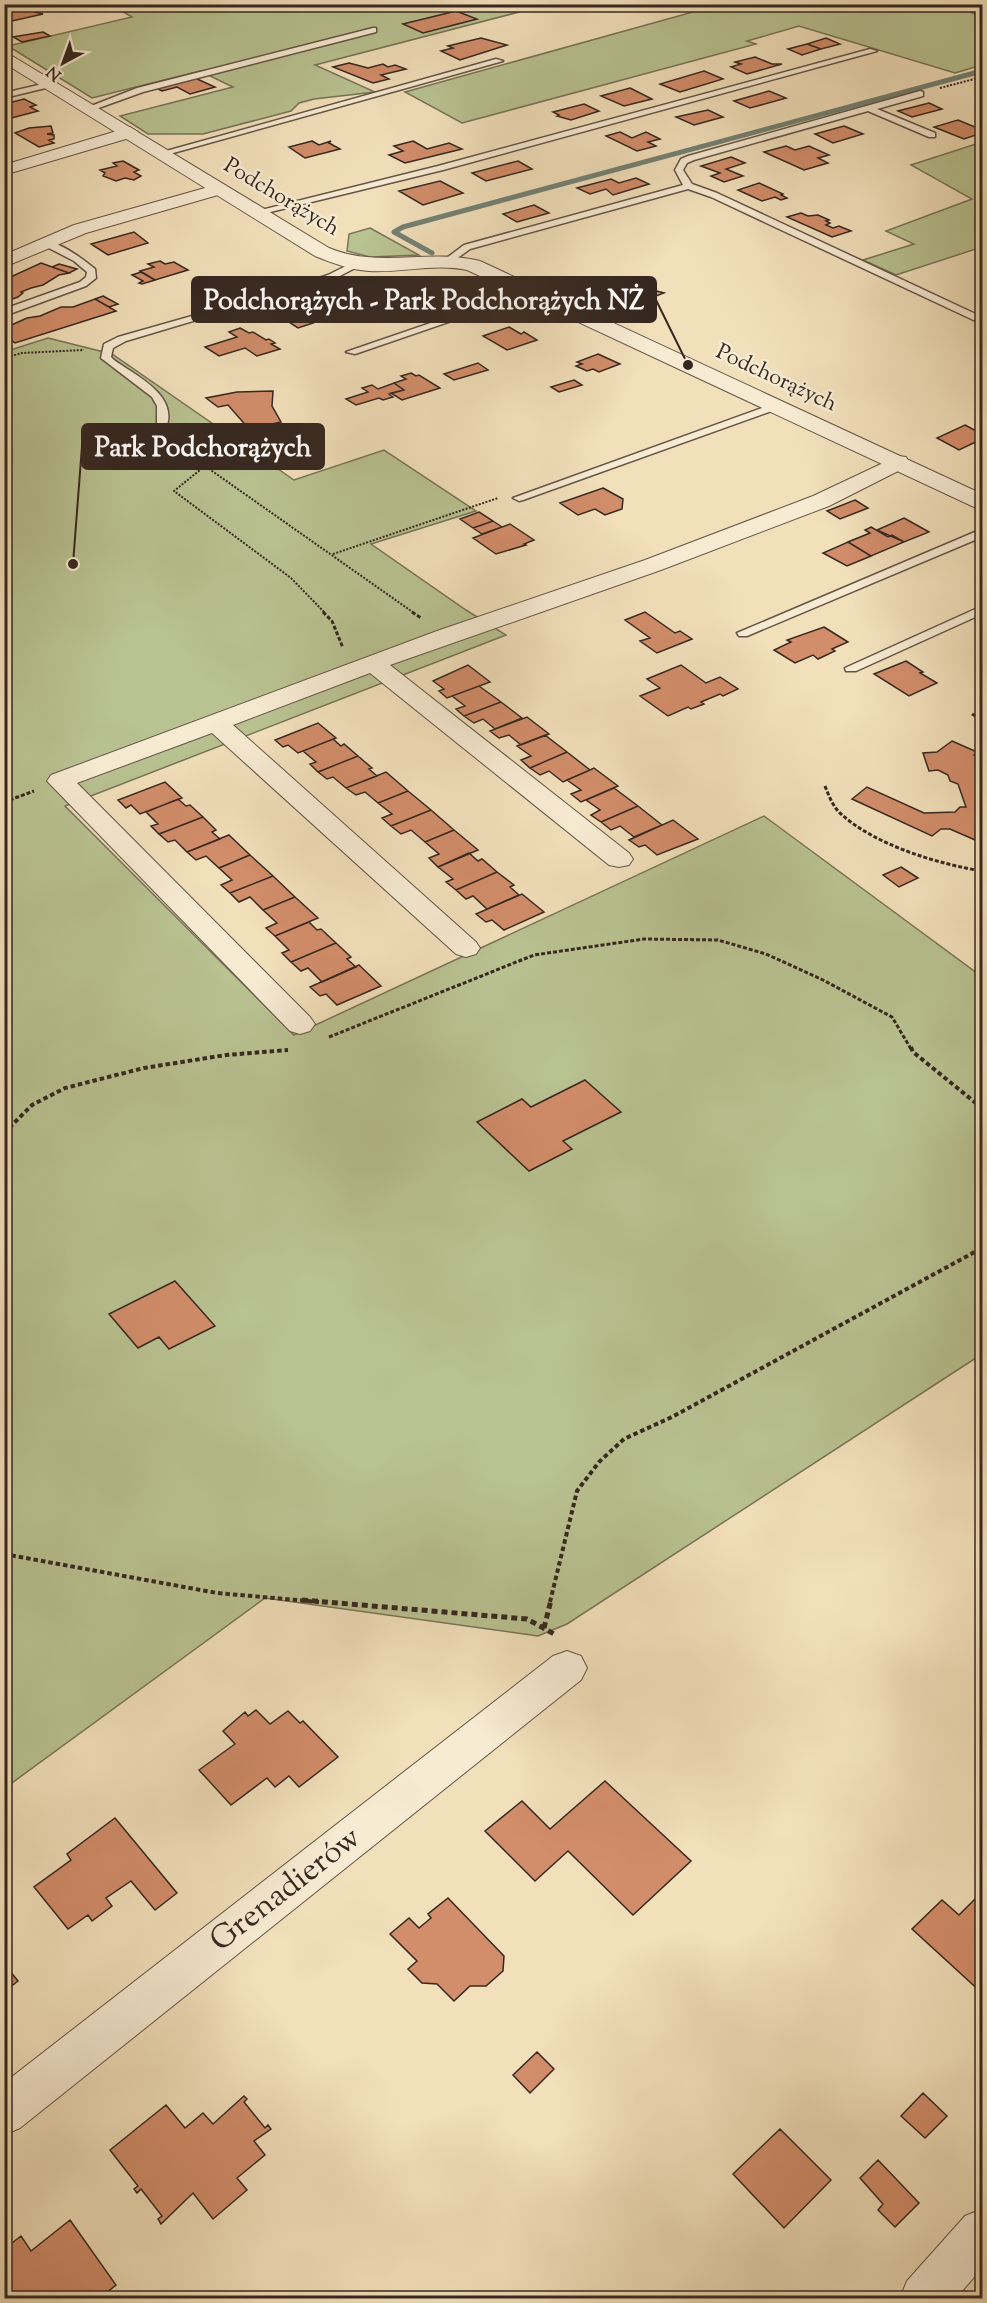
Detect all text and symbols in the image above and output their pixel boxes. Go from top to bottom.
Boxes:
north arrow [33,33,93,93]
text: N [42,59,67,85]
street label: Podchorążych [217,151,345,245]
callout: Podchorążych - Park Podchorążych NŻ [192,277,656,322]
text: Podchorążych - Park Podchorążych NŻ [204,283,645,322]
street label: Podchorążych [710,337,842,421]
callout: Park Podchorążych [82,424,324,469]
text: Park Podchorążych [94,430,312,469]
street label: Grenadierów [201,1816,371,1964]

